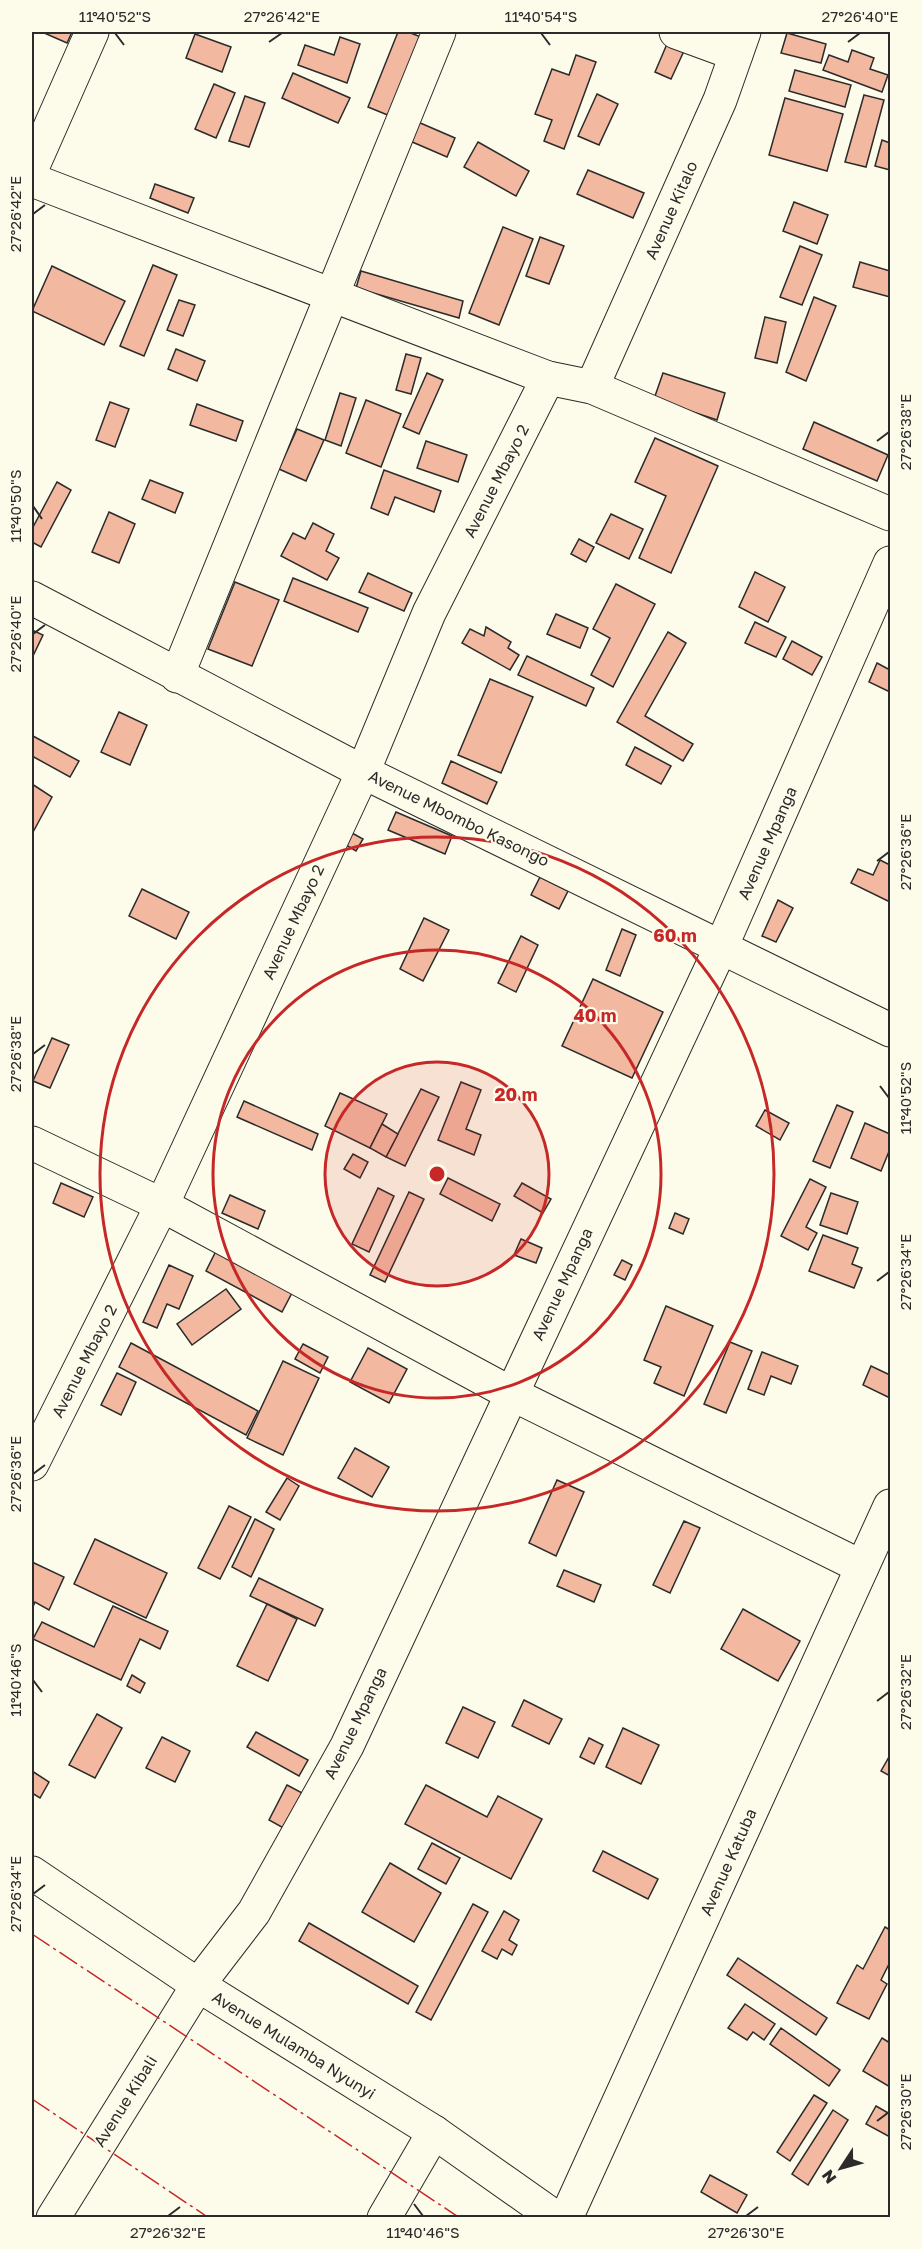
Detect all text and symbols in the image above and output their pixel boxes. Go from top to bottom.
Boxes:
text: 11°40'52"S [79,7,151,25]
text: 27°26'42"E [244,7,320,25]
text: 11°40'54"S [505,7,577,25]
text: 27°26'40"E [821,7,899,25]
street label: Avenue Kitalo [640,158,702,262]
text: 27°26'42"E [6,176,24,252]
text: 27°26'38"E [896,394,914,470]
street label: Avenue Mbayo 2 [459,421,533,541]
text: 11°40'50"S [6,469,24,543]
text: 27°26'40"E [6,595,24,673]
street label: Avenue Mbombo Kasongo [365,765,553,871]
street label: Avenue Mpanga [733,783,801,903]
text: 27°26'36"E [896,814,914,890]
street label: Avenue Mbayo 2 [258,861,328,983]
text: 60 m [653,924,697,946]
text: 40 m [573,1004,617,1026]
text: 27°26'38"E [6,1016,24,1092]
text: 11°40'52"S [896,1062,914,1134]
text: 20 m [495,1083,537,1105]
centre of rings [427,1164,447,1184]
street label: Avenue Mpanga [527,1225,597,1343]
text: 27°26'34"E [896,1234,914,1310]
street label: Avenue Mbayo 2 [47,1301,121,1421]
text: 27°26'36"E [6,1436,24,1512]
text: 11°40'46"S [6,1643,24,1717]
text: 27°26'32"E [896,1654,914,1730]
street label: Avenue Mpanga [319,1664,391,1782]
street label: Avenue Katuba [695,1805,761,1919]
text: 27°26'34"E [6,1856,24,1932]
street label: Avenue Mulamba Nyunyi [209,1987,379,2103]
street label: Avenue Kibali [89,2052,161,2150]
text: 27°26'30"E [896,2074,914,2150]
north arrow [811,2138,871,2198]
text: N [817,2166,841,2188]
text: 27°26'32"E [130,2223,206,2241]
text: 11°40'46"S [386,2223,460,2241]
text: 27°26'30"E [708,2223,784,2241]

